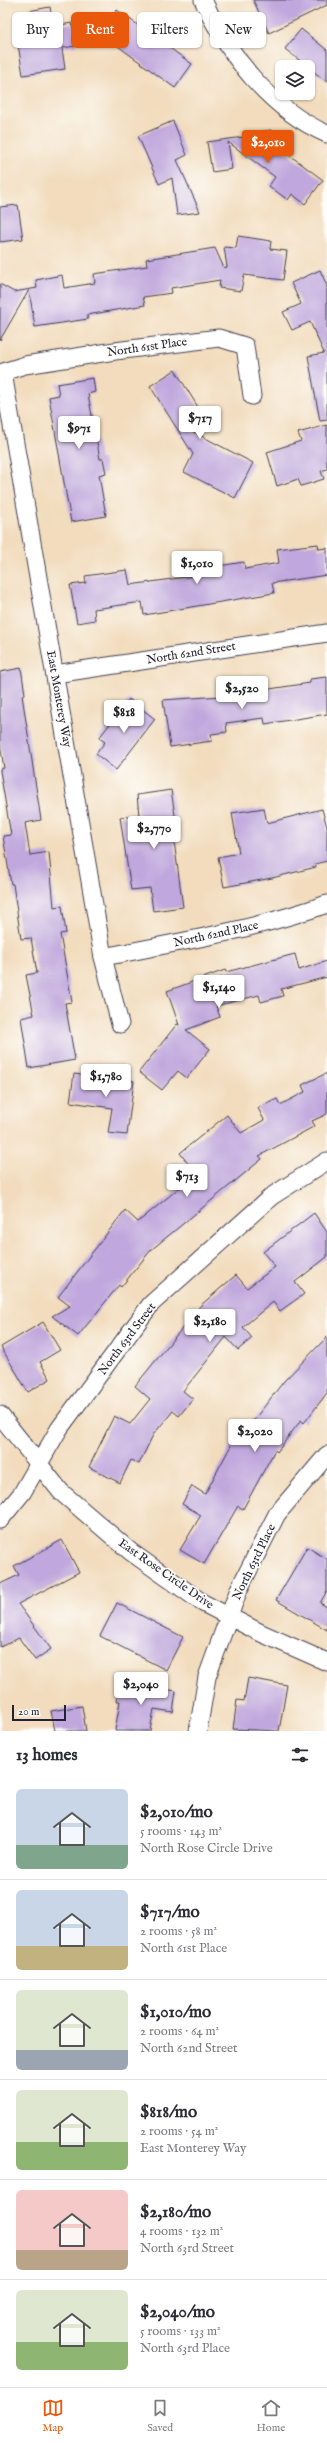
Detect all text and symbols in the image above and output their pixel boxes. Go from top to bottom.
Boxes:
chip: Buy [12,12,63,48]
chip: Rent [71,12,129,48]
chip: Filters [137,12,202,48]
chip: New [210,12,266,48]
map controls [275,60,315,100]
button: layers [275,60,315,100]
pin: $2,010 [235,130,301,164]
text: $2,010 [251,134,285,151]
street label: North 61st Place [106,334,188,360]
pin: $717 [176,406,224,440]
text: $717 [188,410,212,427]
pin: $971 [55,416,103,450]
text: $971 [67,420,91,437]
pin: $1,010 [164,551,230,585]
text: $1,010 [181,555,213,572]
street label: North 62nd Street [145,639,237,667]
street label: East Monterey Way [43,649,75,749]
pin: $2,520 [209,676,275,710]
text: $2,520 [225,680,259,697]
pin: $818 [100,700,148,734]
text: $818 [113,704,135,721]
pin: $2,770 [121,816,187,850]
text: $2,770 [137,820,171,837]
street label: North 62nd Place [172,918,260,950]
pin: $1,140 [186,975,252,1009]
text: $1,140 [202,979,236,996]
pin: $1,780 [73,1064,139,1098]
text: $1,780 [90,1068,122,1085]
pin: $713 [163,1164,211,1198]
text: $713 [176,1168,198,1185]
street label: North 63rd Street [95,1300,159,1378]
pin: $2,180 [177,1309,243,1343]
text: $2,180 [193,1313,227,1330]
pin: $2,020 [222,1419,288,1453]
text: $2,020 [237,1423,273,1440]
street label: North 63rd Place [229,1521,279,1603]
street label: East Rose Circle Drive [115,1535,217,1613]
pin: $2,040 [108,1672,174,1706]
text: $2,040 [123,1676,159,1693]
scale bar [12,1703,66,1722]
text: 20 m [18,1705,39,1719]
icon: filters [289,1744,311,1766]
text: 13 homes [16,1745,77,1766]
text: $2,010/mo [140,1802,213,1823]
icon: home [48,1805,96,1853]
text: 5 rooms · 143 m² [140,1823,222,1840]
text: North Rose Circle Drive [140,1840,273,1857]
text: $717/mo [140,1902,200,1923]
icon: home [48,1906,96,1954]
text: 2 rooms · 58 m² [140,1923,217,1940]
text: North 61st Place [140,1940,227,1957]
text: $1,010/mo [140,2002,211,2023]
icon: home [48,2006,96,2054]
text: 2 rooms · 64 m² [140,2023,219,2040]
text: North 62nd Street [140,2040,237,2057]
text: $818/mo [140,2102,197,2123]
icon: home [48,2106,96,2154]
text: 2 rooms · 54 m² [140,2123,218,2140]
text: East Monterey Way [140,2140,246,2157]
text: $2,180/mo [140,2202,211,2223]
icon: home [48,2206,96,2254]
text: 4 rooms · 132 m² [140,2223,223,2240]
text: North 63rd Street [140,2240,234,2257]
text: $2,040/mo [140,2302,215,2323]
icon: home [48,2306,96,2354]
text: 5 rooms · 133 m² [140,2323,221,2340]
text: North 63rd Place [140,2340,230,2357]
tab: Map [42,2397,64,2435]
tab: Saved [147,2397,173,2435]
tab: Home [257,2397,285,2435]

